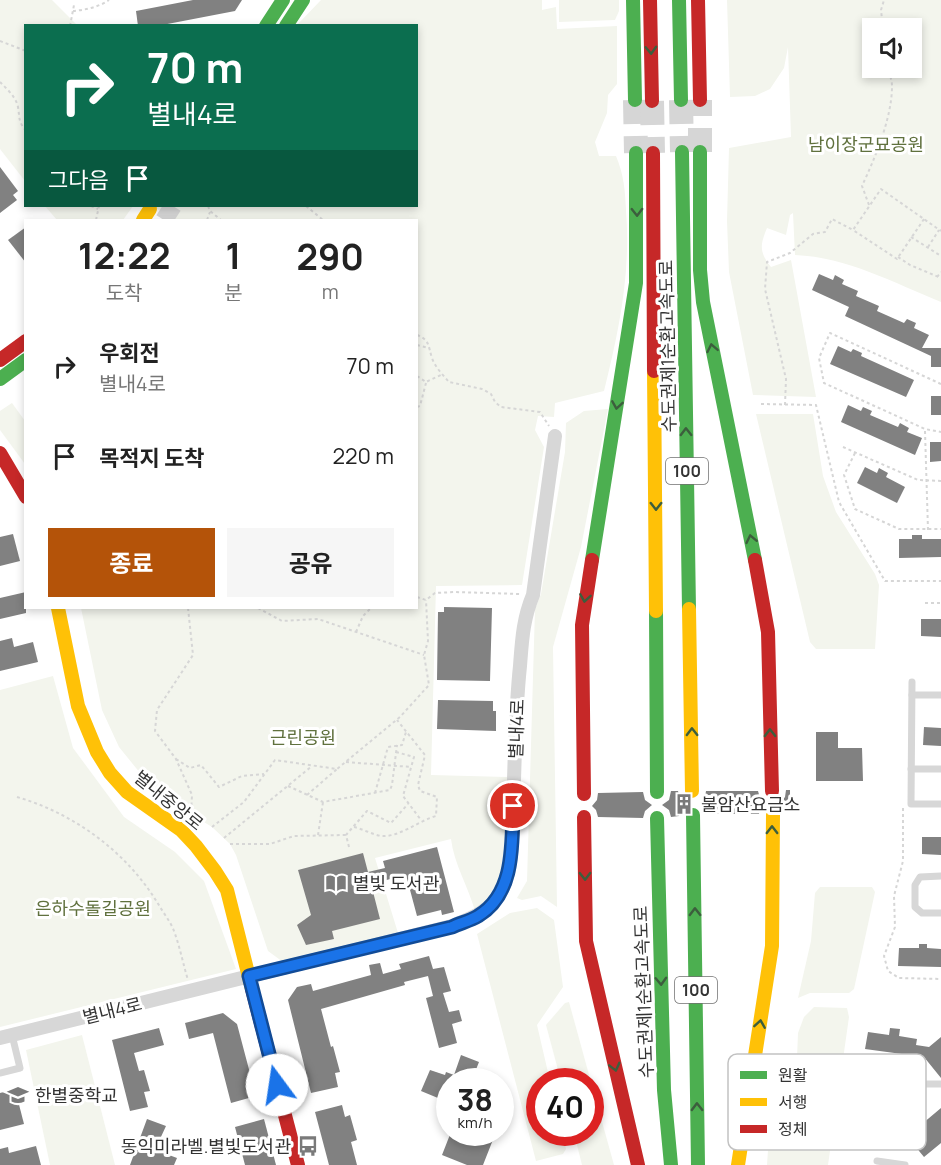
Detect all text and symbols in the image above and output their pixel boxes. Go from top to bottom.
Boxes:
map controls [862,18,922,78]
button: sound [862,18,922,78]
text: 70 m [147,38,243,96]
one-way arrow [645,46,657,55]
icon: right [48,48,126,126]
text: 별내4로 [147,95,237,132]
park label: 남이장군묘공원 [808,132,924,156]
icon: arrive [121,162,154,195]
text: 그다음 [48,165,109,195]
one-way arrow [631,207,643,216]
text: 12:22 [78,231,170,280]
text: 1 [226,231,241,280]
text: 290 [297,232,364,281]
street label: 수도권제1순환고속도로 [653,259,681,433]
text: m [322,278,339,305]
text: 도착 [106,279,143,306]
text: 분 [224,279,243,306]
text: 우회전 [99,338,160,368]
one-way arrow [706,343,719,353]
icon: right [48,350,81,383]
text: 70 m [346,351,394,381]
text: 별내4로 [99,370,166,397]
one-way arrow [611,400,624,410]
one-way arrow [680,428,693,437]
icon: arrive [48,440,81,473]
text: 220 m [332,441,394,471]
text: 목적지 도착 [99,443,205,473]
road number: 100 [666,458,708,484]
one-way arrow [650,501,662,510]
button: 종료 [48,528,215,597]
button: 공유 [227,528,394,597]
one-way arrow [745,535,758,545]
one-way arrow [579,592,592,602]
street label: 별내4로 [503,698,529,760]
park label: 근린공원 [270,725,336,749]
one-way arrow [685,728,698,737]
one-way arrow [764,728,777,737]
street label: 별내중앙로 [129,765,209,835]
pin [487,780,538,831]
icon: arrive [496,789,529,822]
building icon: 불암산요금소 [672,792,696,816]
place label: 불암산요금소 [701,792,800,816]
one-way arrow [766,826,779,835]
library icon: 별빛 도서관 [324,871,348,895]
place label: 별빛 도서관 [353,871,440,895]
one-way arrow [579,871,591,880]
park label: 은하수돌길공원 [35,896,151,920]
street label: 수도권제1순환고속도로 [628,905,658,1079]
one-way arrow [688,907,701,916]
one-way arrow [655,977,667,986]
road number: 100 [675,977,717,1003]
street label: 별내4로 [80,991,144,1029]
one-way arrow [754,1020,766,1029]
position arrow [245,1053,309,1117]
legend [728,1054,926,1150]
one-way arrow [607,1062,620,1072]
text: 원활 [778,1064,808,1086]
speed limit sign: 40 [526,1068,604,1146]
text: 38 [457,1079,493,1120]
school or university icon: 한별중학교 [6,1083,30,1107]
place label: 한별중학교 [35,1083,118,1107]
text: 서행 [778,1091,807,1113]
one-way arrow [691,1102,703,1111]
text: km/h [458,1112,492,1133]
text: 정체 [778,1118,807,1140]
place label: 동익미라벨.별빛도서관 [121,1134,291,1158]
bus stop icon: 동익미라벨.별빛도서관 [296,1134,320,1158]

